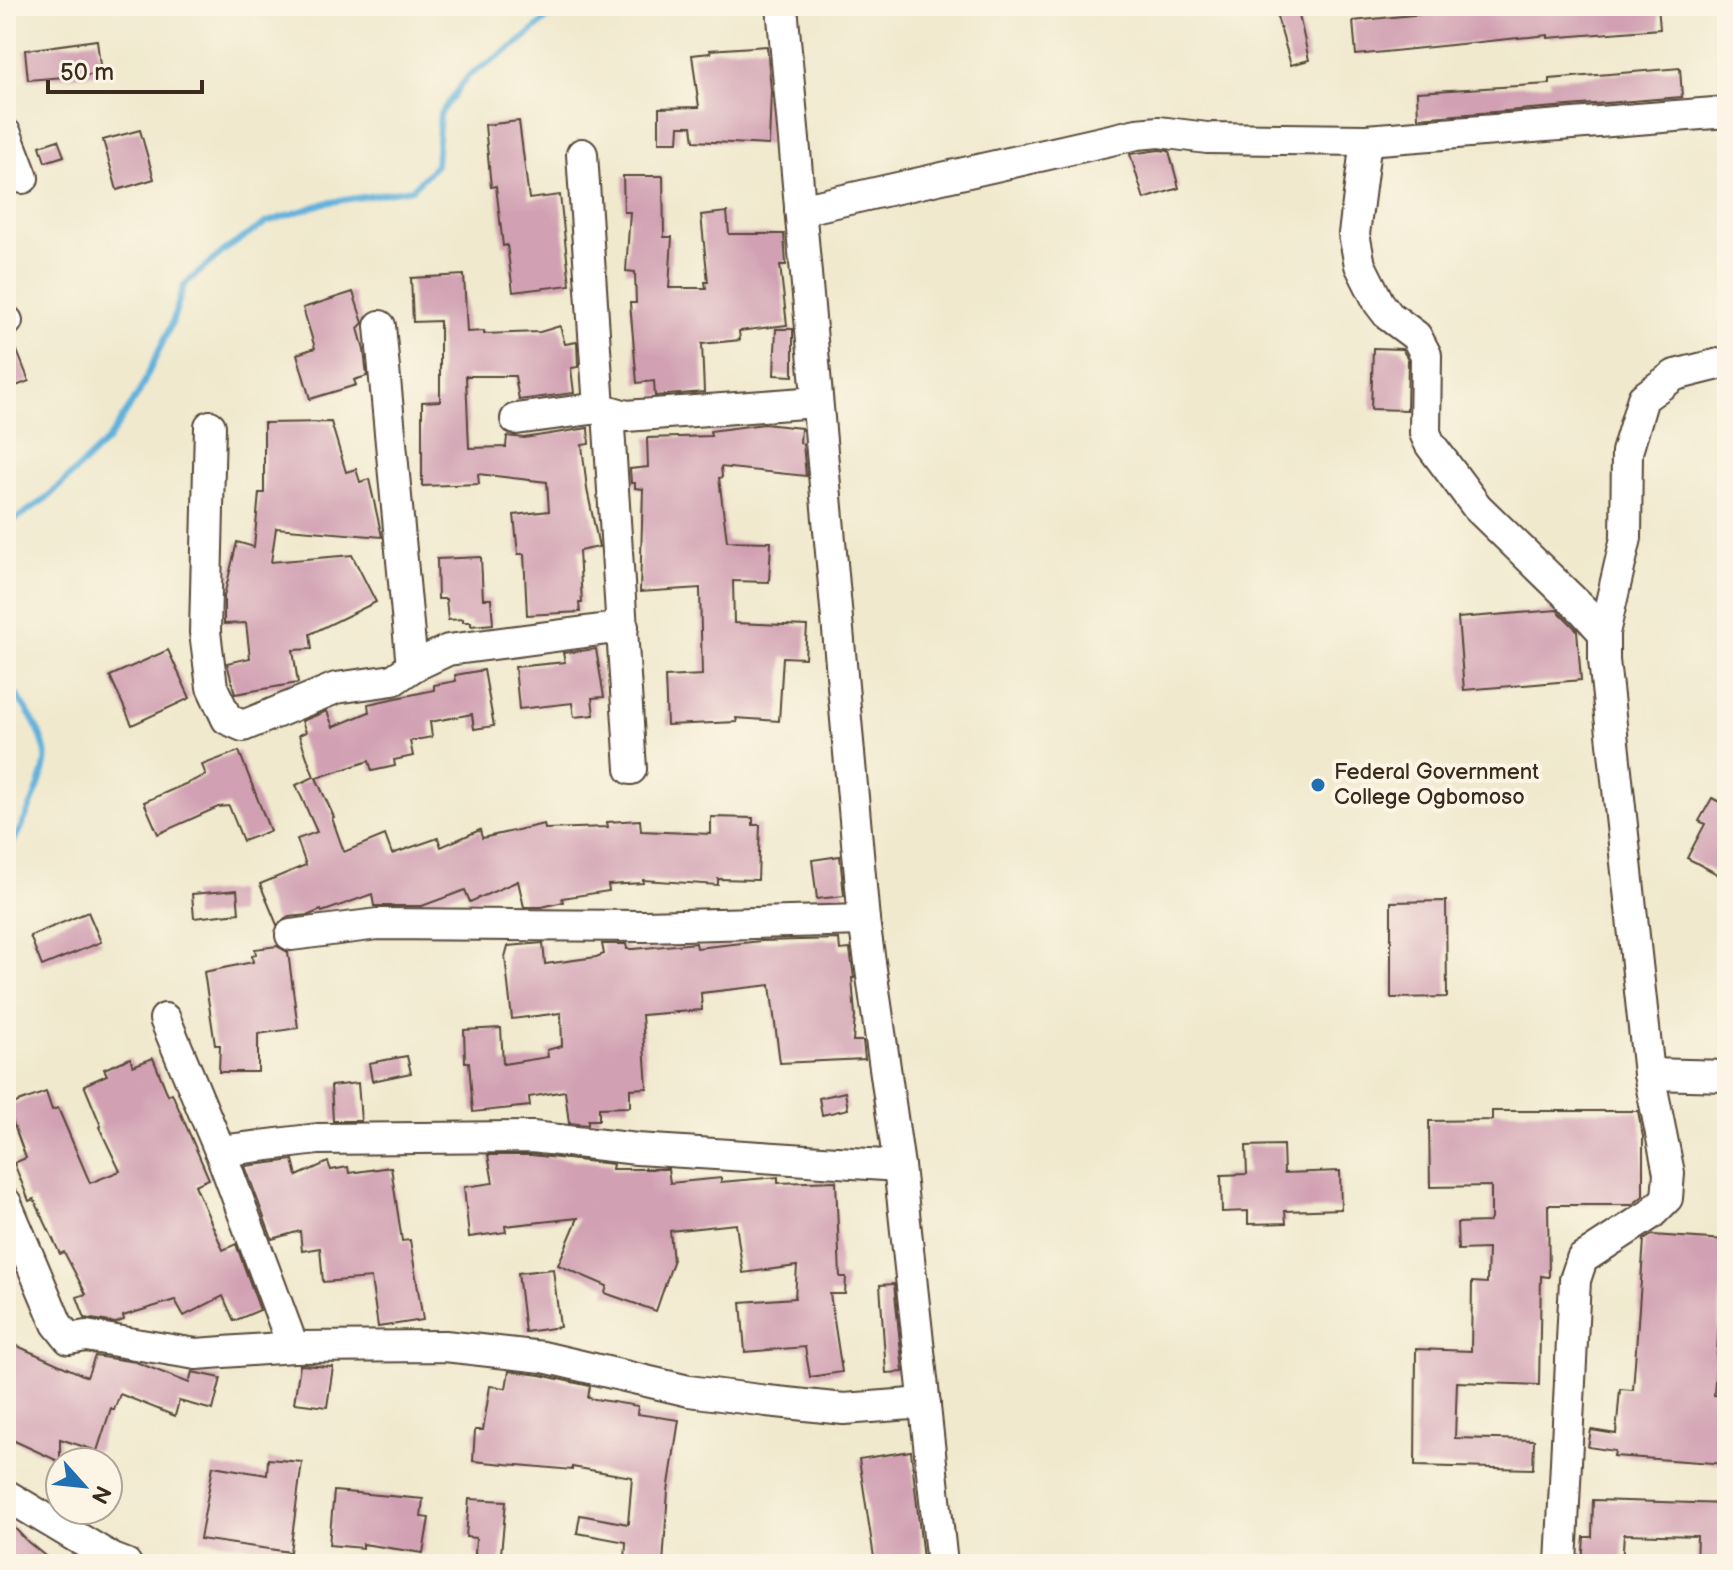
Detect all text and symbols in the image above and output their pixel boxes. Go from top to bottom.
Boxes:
scale bar [48,44,202,94]
text: 50 m [60,58,114,87]
place label: Federal Government College Ogbomoso [1334,759,1539,811]
marker: Federal Government College Ogbomoso [1309,776,1327,794]
north arrow [44,1446,124,1526]
text: N [85,1481,116,1508]

